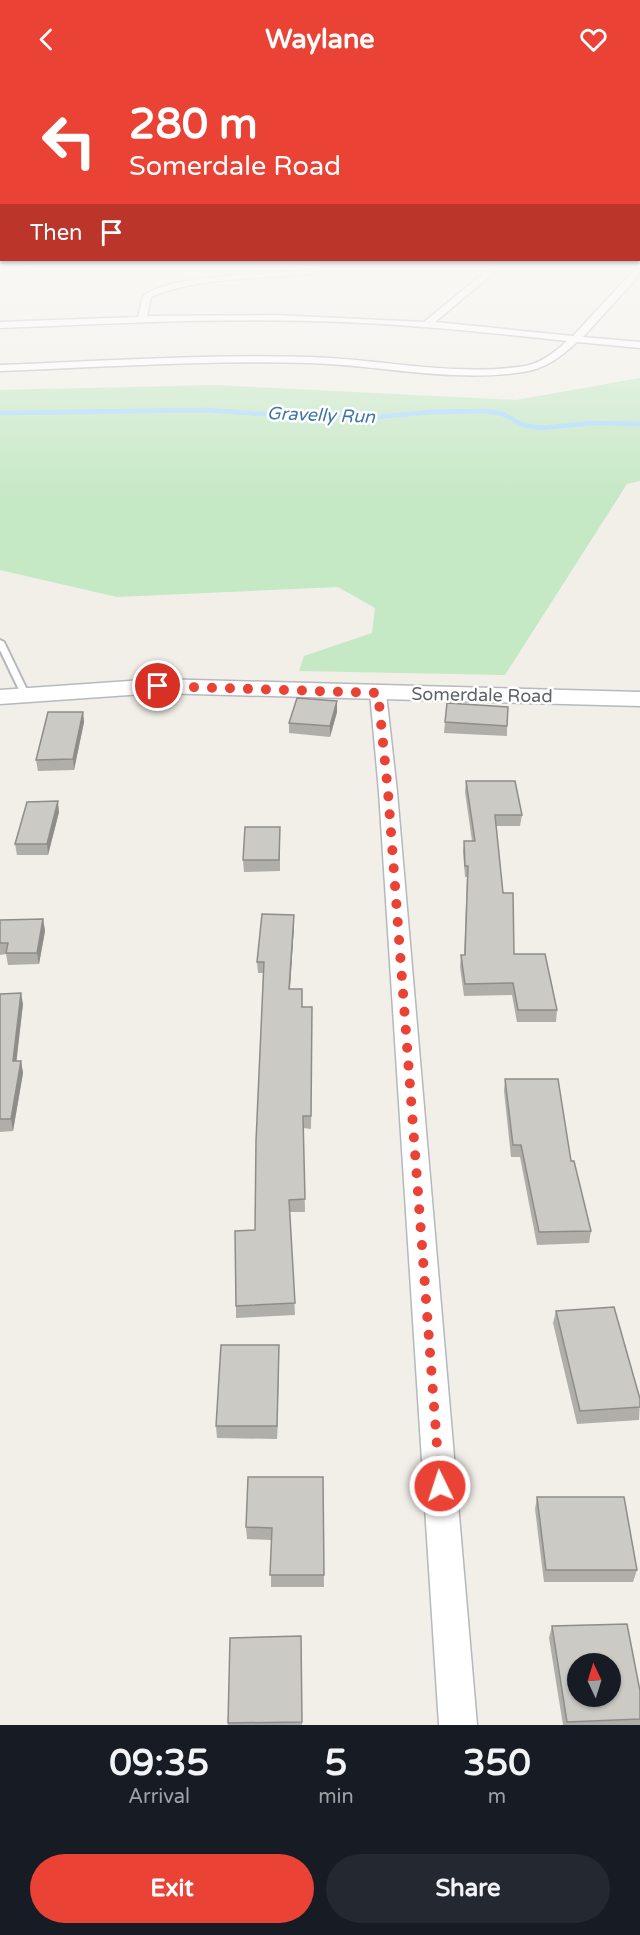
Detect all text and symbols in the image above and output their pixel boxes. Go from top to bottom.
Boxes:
icon: back [30,23,63,56]
text: Waylane [265,23,375,56]
icon: heart [577,23,610,56]
text: 280 m [129,99,258,150]
icon: left [30,102,108,180]
text: Somerdale Road [129,150,341,183]
icon: arrive [95,216,128,249]
text: Then [30,220,83,246]
water label: Gravelly Run [267,402,376,428]
pin [132,660,183,711]
icon: arrive [141,669,174,702]
street label: Somerdale Road [411,683,553,707]
position arrow [408,1454,472,1518]
north arrow [567,1653,621,1707]
map controls [567,1653,621,1707]
text: 09:35 [109,1742,209,1785]
text: 5 [325,1742,347,1785]
text: 350 [463,1742,531,1785]
text: Arrival [128,1785,190,1809]
text: min [318,1785,354,1809]
text: m [488,1785,506,1809]
button: Exit [30,1854,314,1923]
button: Share [326,1854,610,1923]

